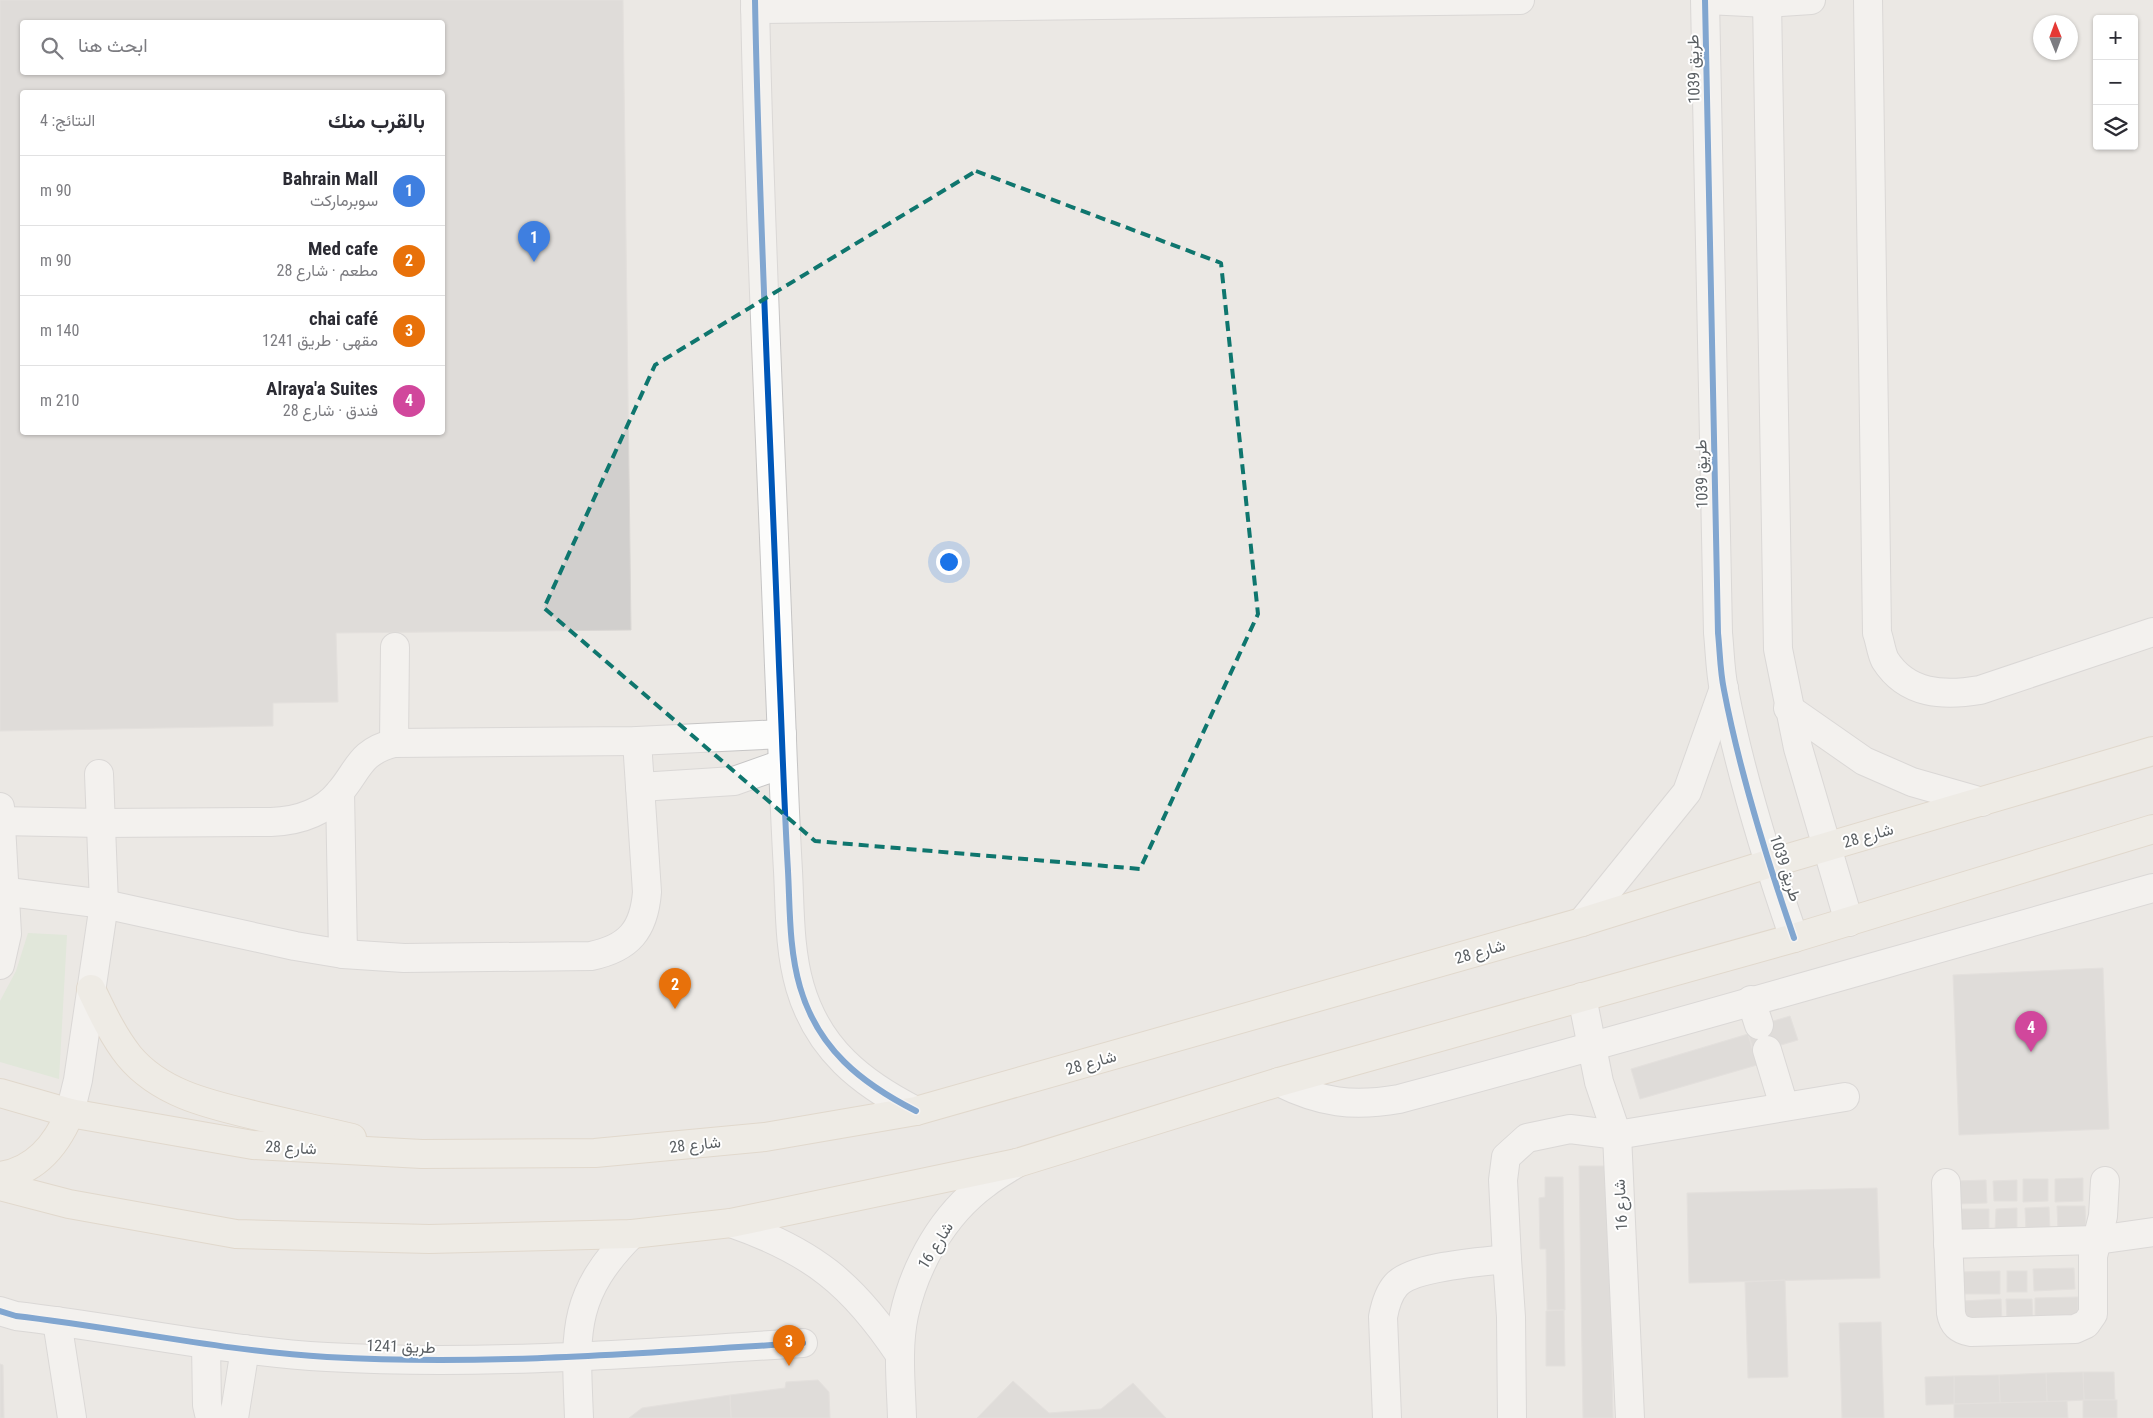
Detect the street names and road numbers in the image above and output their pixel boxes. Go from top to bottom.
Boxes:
street label: طريق 1039 [1683,34,1705,104]
street label: طريق 1039 [1691,439,1713,509]
street label: شارع 28 [1841,819,1896,854]
street label: طريق 1039 [1765,832,1805,904]
street label: شارع 28 [1453,935,1508,970]
street label: شارع 28 [1064,1046,1119,1081]
street label: شارع 28 [668,1132,722,1159]
street label: شارع 28 [265,1137,317,1160]
street label: شارع 16 [1610,1179,1633,1231]
street label: شارع 16 [914,1218,959,1273]
street label: طريق 1241 [366,1336,436,1358]

